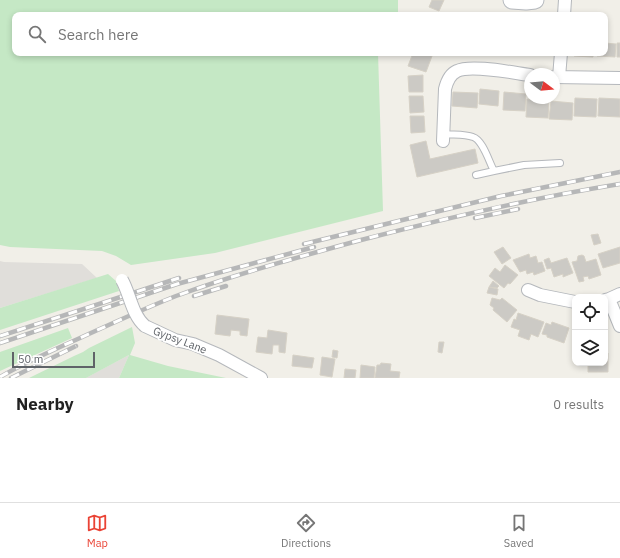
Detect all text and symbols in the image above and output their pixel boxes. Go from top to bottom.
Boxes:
search box [12,12,608,56]
icon: search [26,23,48,45]
text: Search here [58,25,138,44]
north arrow [524,68,560,104]
map controls [572,294,608,366]
button: locate [572,294,608,330]
street label: Gypsy Lane [151,323,209,357]
button: layers [572,330,608,366]
scale bar [12,350,95,369]
text: 50 m [18,352,43,366]
text: Nearby [16,393,74,415]
text: 0 results [553,396,604,413]
tab: Map [86,512,108,550]
tab: Directions [281,512,331,550]
tab: Saved [504,512,534,550]

